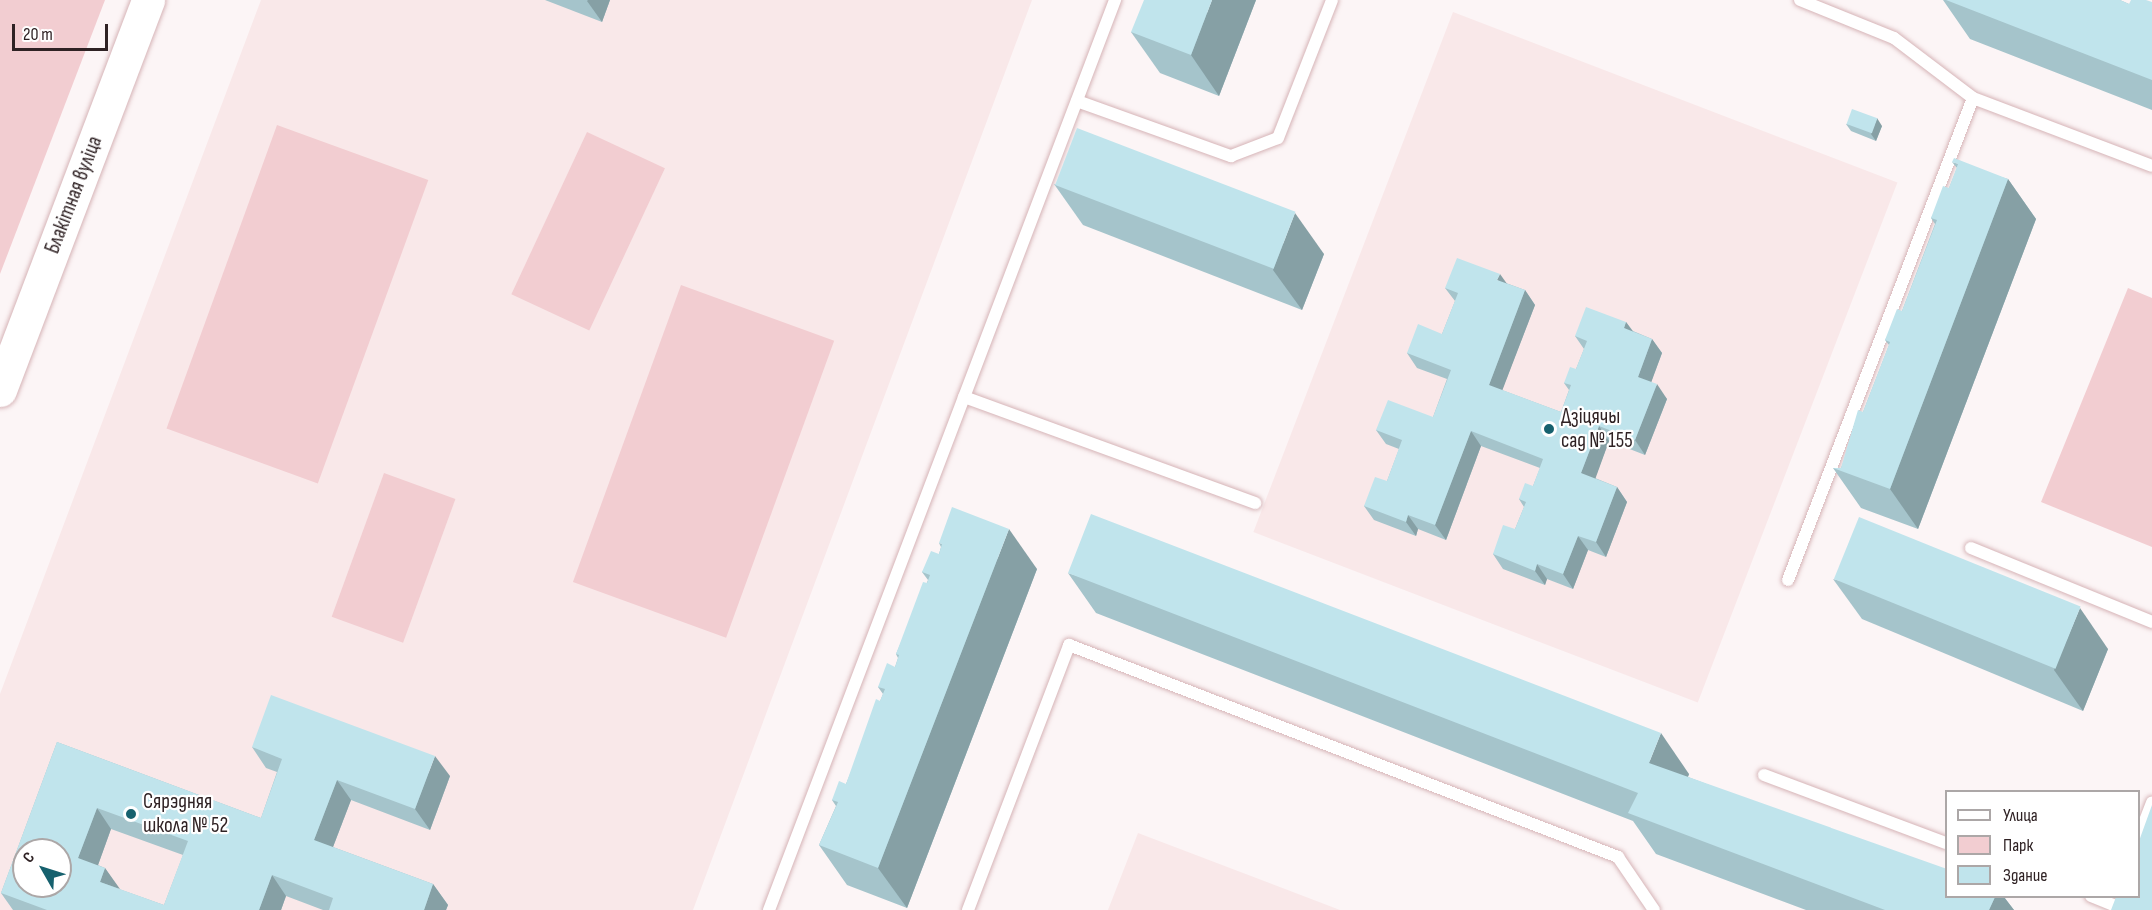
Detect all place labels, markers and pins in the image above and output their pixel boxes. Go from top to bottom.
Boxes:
place label: Дзіцячы сад № 155 [1561,404,1633,454]
marker: Дзіцячы сад № 155 [1542,422,1556,436]
place label: Сярэдняя школа № 52 [143,789,228,839]
marker: Сярэдняя школа № 52 [124,807,138,821]

